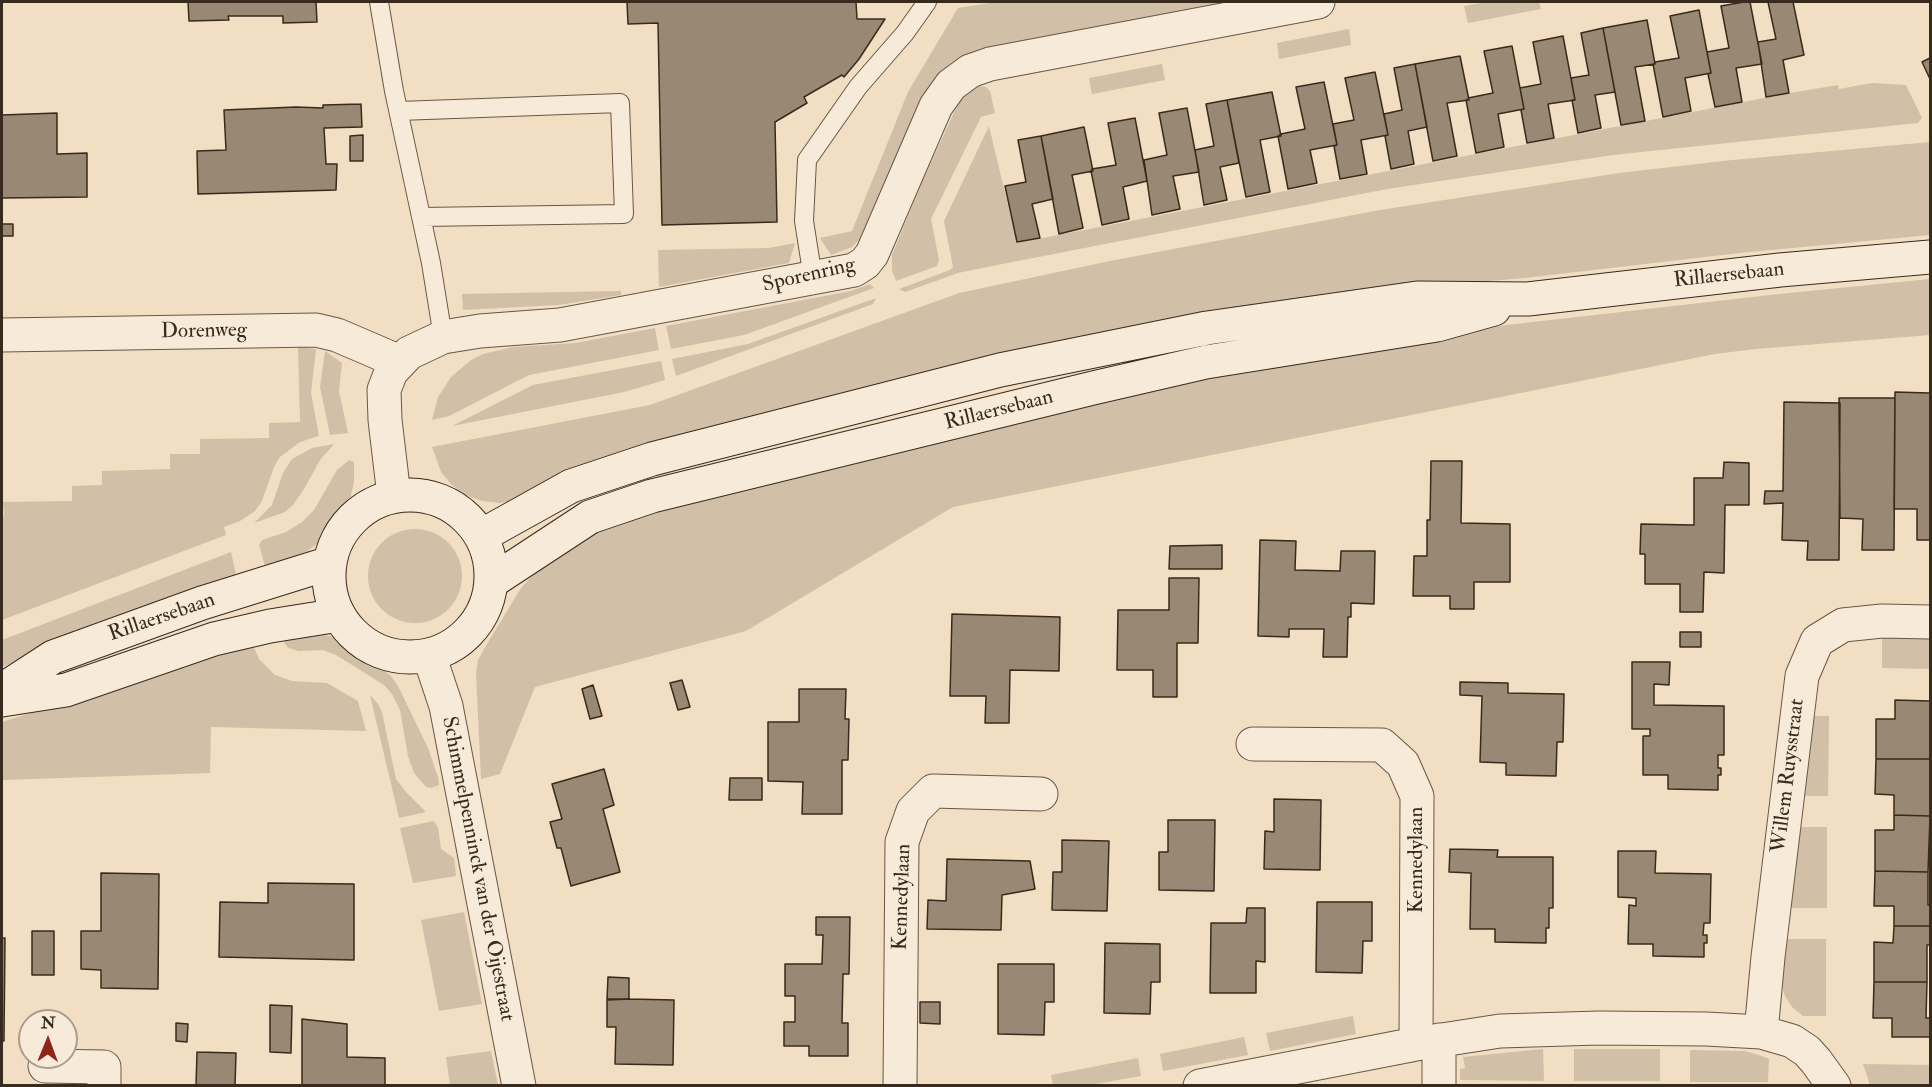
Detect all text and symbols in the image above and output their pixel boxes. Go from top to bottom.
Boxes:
street label: Sporenring [760,253,858,299]
street label: Rillaersebaan [1672,258,1786,294]
street label: Dorenweg [161,319,247,345]
street label: Rillaersebaan [942,385,1056,437]
street label: Rillaersebaan [105,588,219,648]
street label: Willem Ruysstraat [1767,697,1811,855]
street label: Schimmelpenninck van der Oijestraat [435,714,519,1024]
street label: Kennedylaan [1404,807,1430,913]
street label: Kennedylaan [889,843,917,951]
north arrow [18,1009,78,1069]
text: N [41,1013,56,1033]

